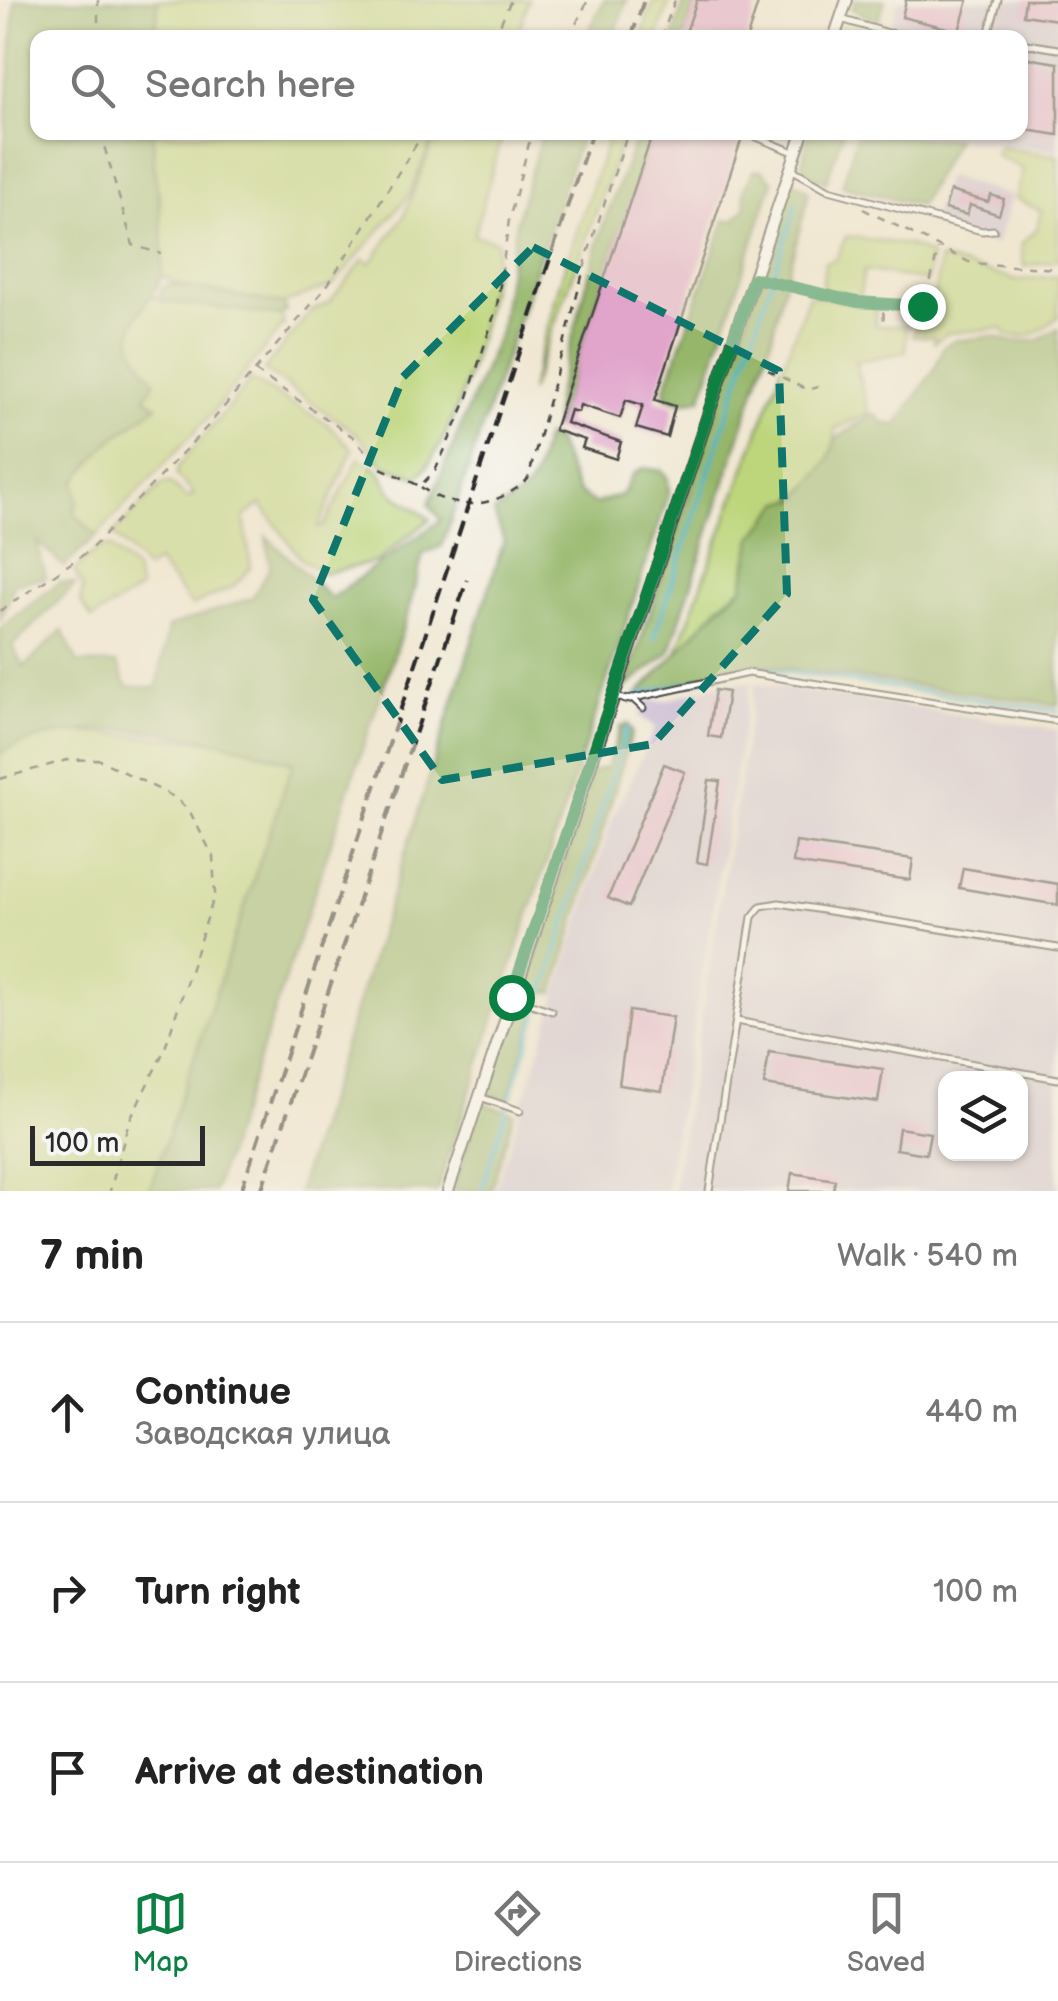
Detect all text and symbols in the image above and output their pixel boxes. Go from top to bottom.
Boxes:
search box [30,30,1028,140]
icon: search [65,58,120,113]
text: Search here [145,63,356,108]
route end [900,284,946,330]
route start [489,975,535,1021]
map controls [938,1071,1028,1161]
button: layers [938,1071,1028,1161]
scale bar [30,1121,205,1166]
text: 100 m [45,1127,119,1160]
text: 7 min [40,1231,144,1282]
text: Walk · 540 m [837,1237,1018,1276]
text: Continue [135,1370,291,1415]
icon: ahead [40,1385,95,1440]
text: 440 m [925,1393,1018,1432]
text: Заводская улица [135,1415,391,1454]
icon: right [40,1565,95,1620]
text: Turn right [135,1570,300,1615]
text: 100 m [933,1573,1018,1612]
icon: arrive [40,1745,95,1800]
text: Arrive at destination [135,1750,484,1795]
tab: Map [132,1886,189,1979]
tab: Directions [453,1886,582,1979]
tab: Saved [847,1886,926,1979]

